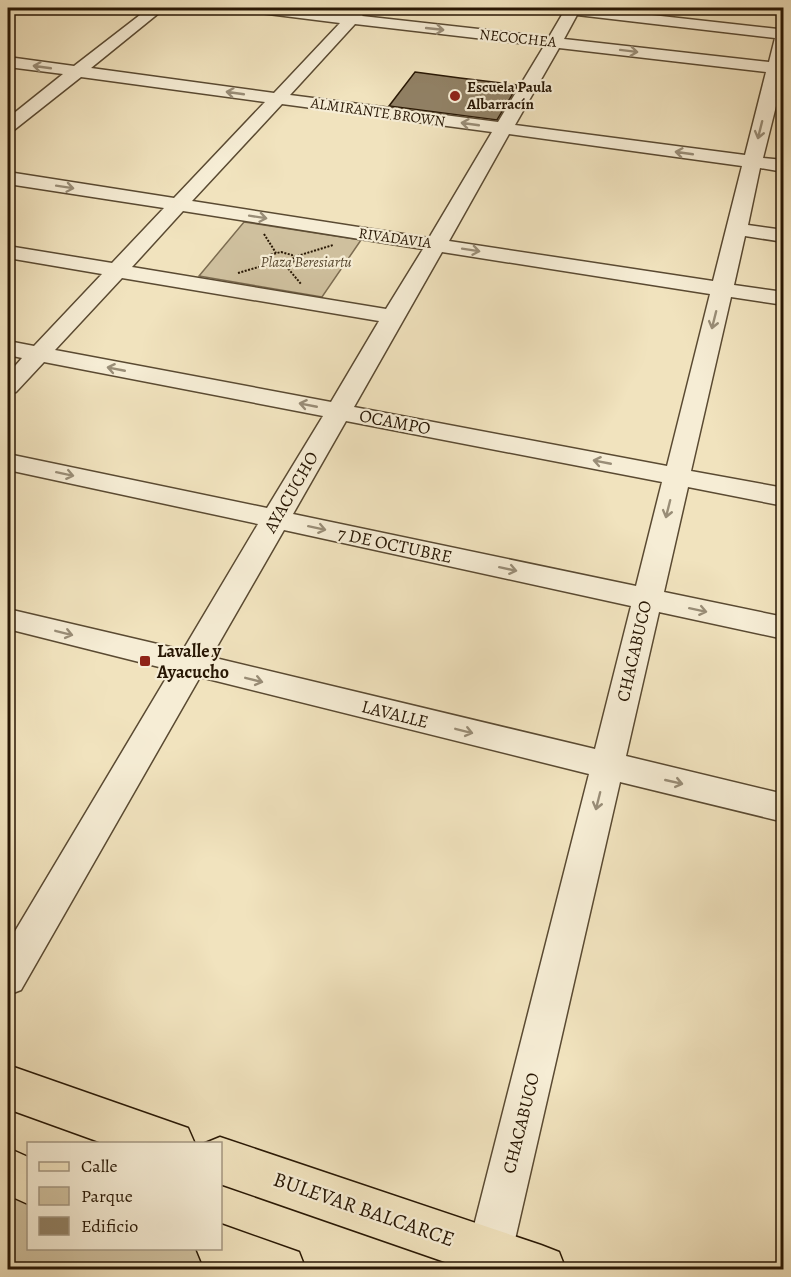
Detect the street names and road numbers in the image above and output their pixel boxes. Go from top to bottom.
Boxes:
street label: NECOCHEA [479,24,558,52]
street label: ALMIRANTE BROWN [308,93,447,131]
street label: RIVADAVIA [357,223,433,253]
street label: OCAMPO [357,403,433,441]
street label: AYACUCHO [258,447,324,538]
street label: 7 DE OCTUBRE [336,521,454,569]
street label: CHACABUCO [611,598,657,704]
street label: LAVALLE [359,694,431,734]
street label: CHACABUCO [497,1070,545,1176]
street label: BULEVAR BALCARCE [270,1165,458,1253]

